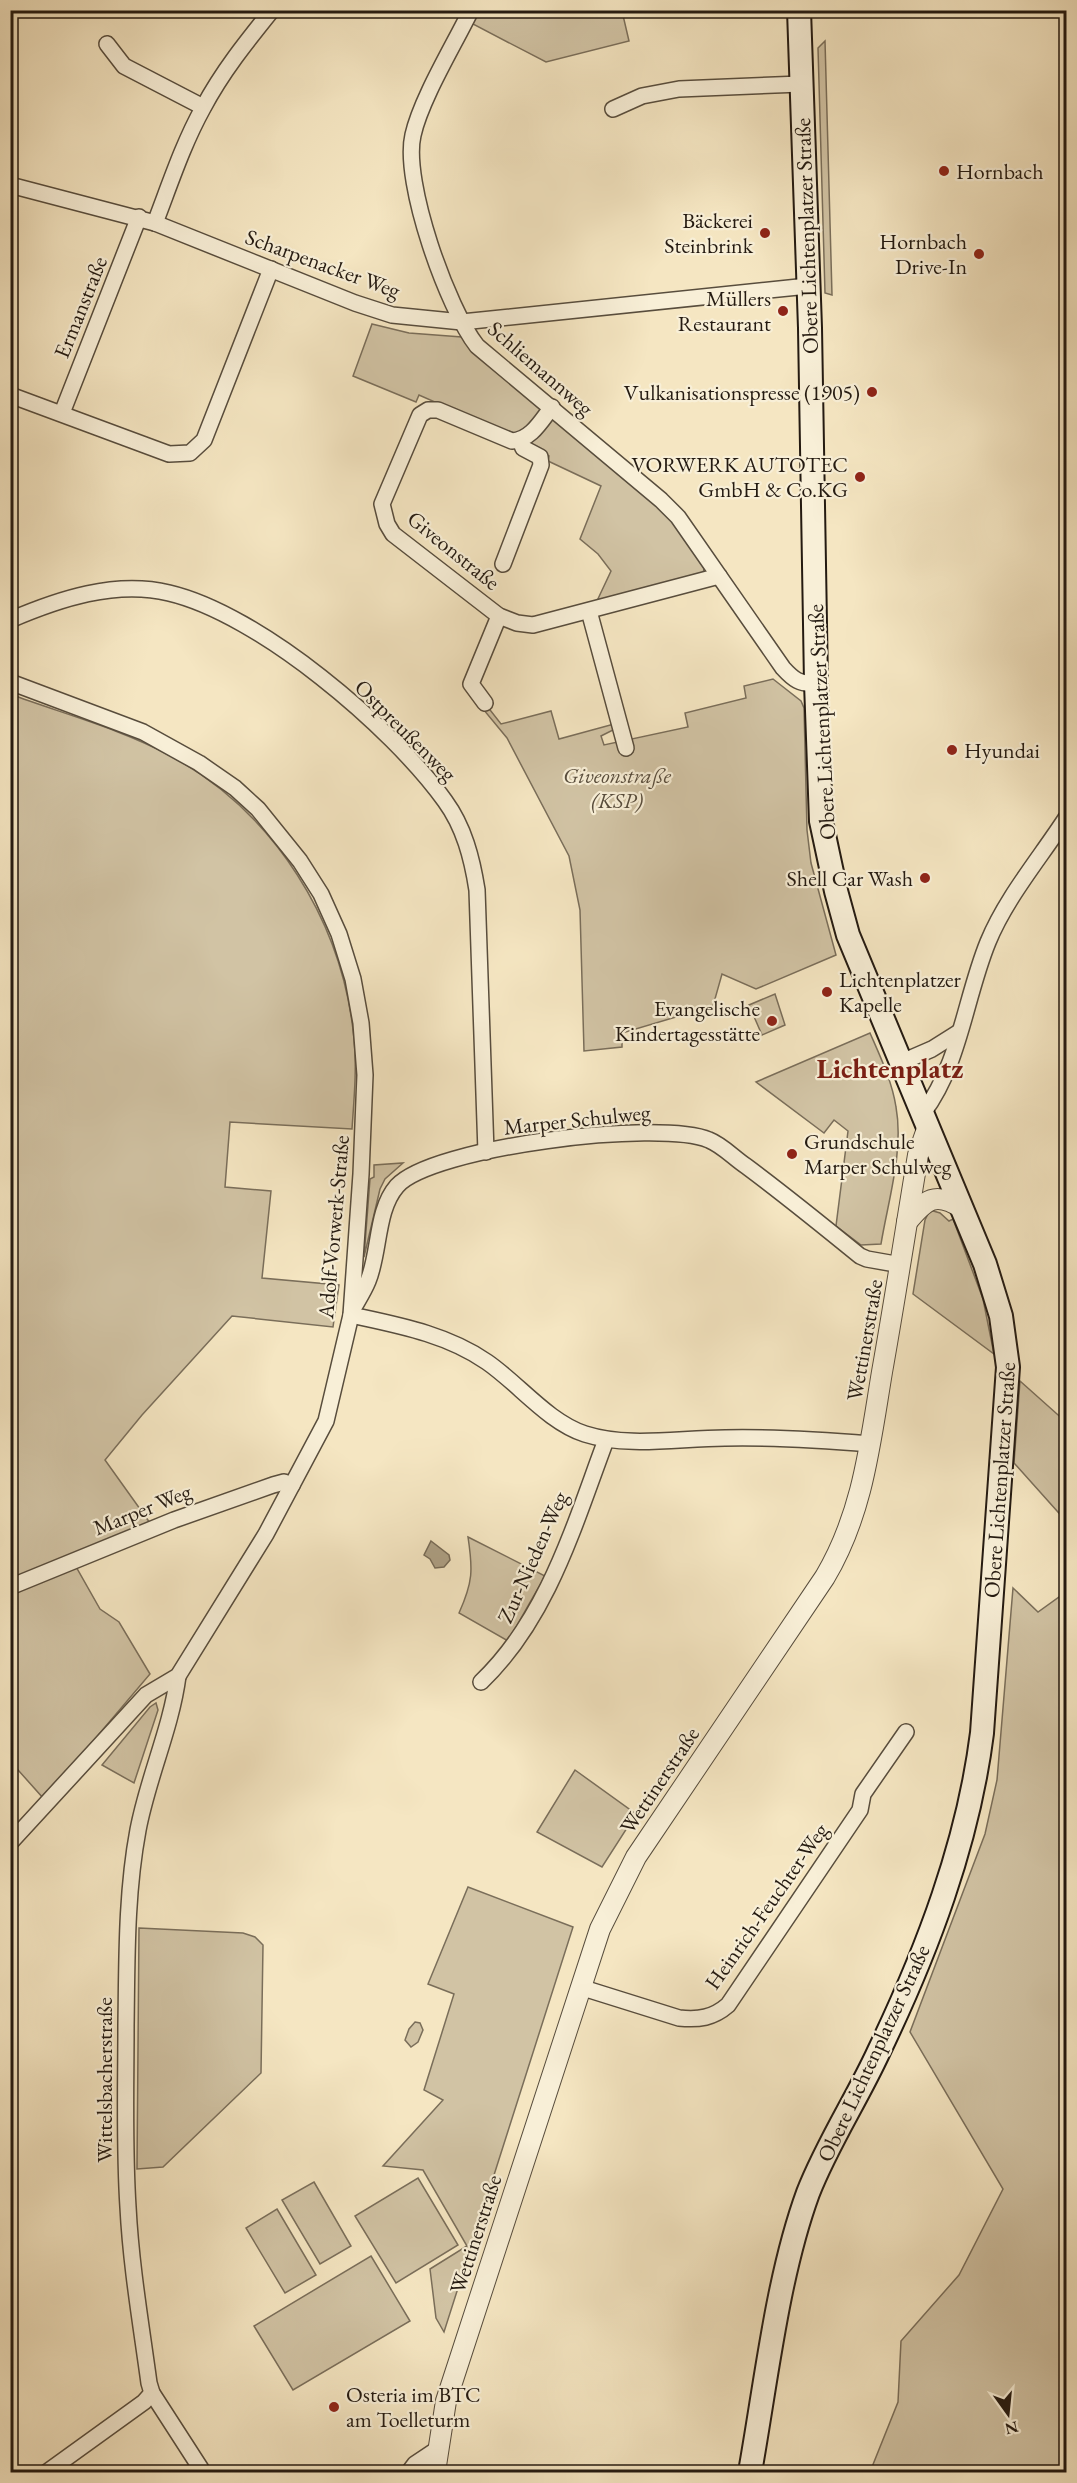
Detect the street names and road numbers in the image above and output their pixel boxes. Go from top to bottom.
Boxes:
street label: Obere Lichtenplatzer Straße [788,117,825,355]
street label: Scharpenacker Weg [241,222,405,305]
street label: Ermanstraße [47,252,114,362]
street label: Schliemannweg [482,314,600,423]
street label: Giveonstraße [401,504,506,597]
street label: Obere Lichtenplatzer Straße [801,603,842,841]
street label: Ostpreußenweg [348,673,463,788]
street label: Marper Schulweg [502,1097,652,1142]
street label: Adolf-Vorwerk-Straße [311,1134,356,1321]
street label: Wettinerstraße [840,1277,890,1403]
street label: Obere Lichtenplatzer Straße [977,1361,1022,1599]
street label: Marper Weg [89,1476,196,1542]
street label: Zur-Nieden-Weg [490,1486,575,1628]
street label: Wettinerstraße [613,1721,706,1839]
street label: Heinrich-Feuchter-Weg [698,1817,835,1995]
street label: Obere Lichtenplatzer Straße [810,1940,937,2166]
street label: Wittelsbacherstraße [90,1997,119,2163]
street label: Wettinerstraße [443,2171,508,2297]

